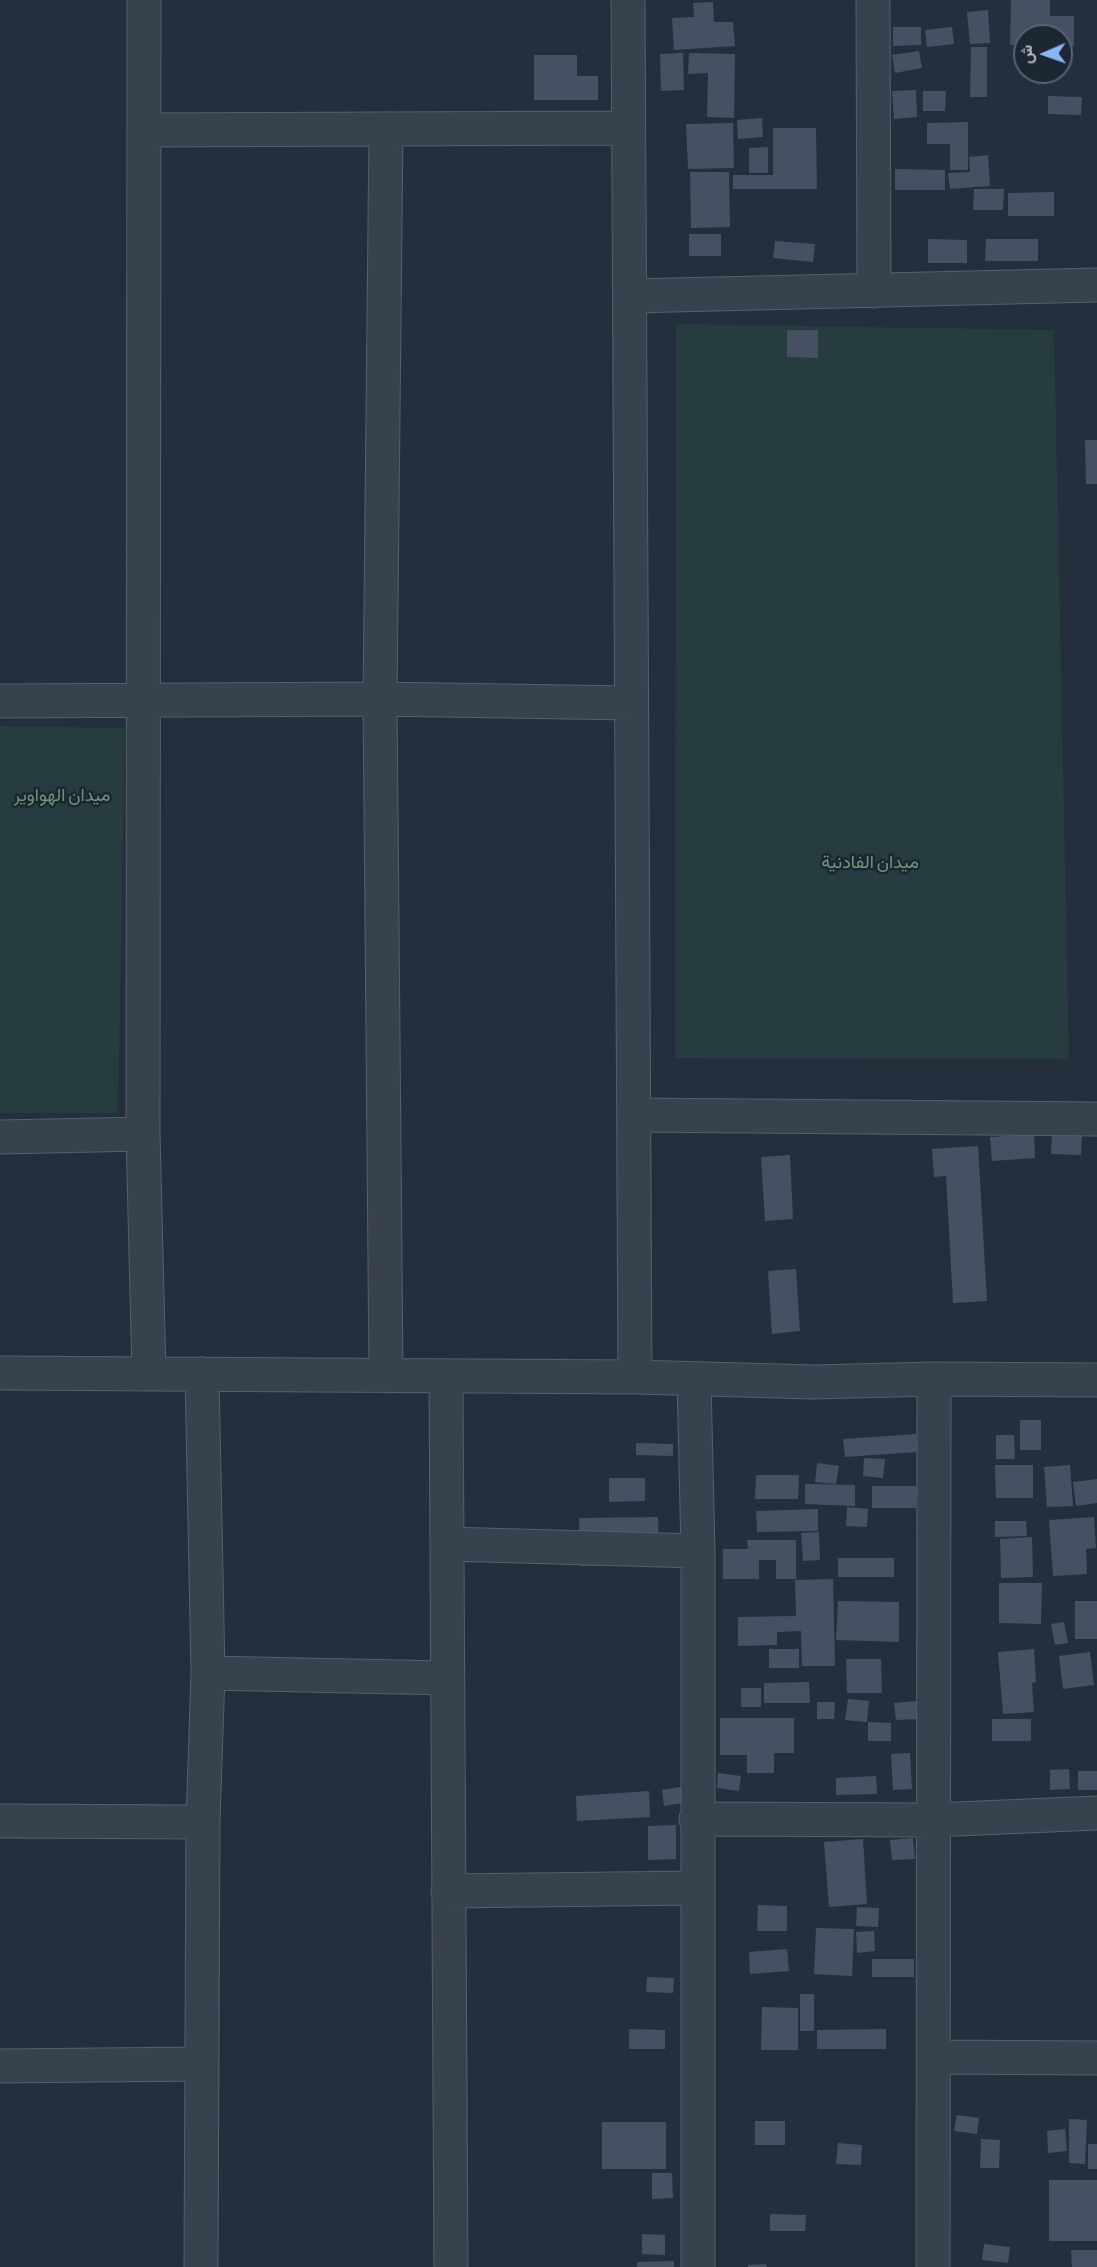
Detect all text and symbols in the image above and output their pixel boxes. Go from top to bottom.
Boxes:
north arrow [1013,24,1073,84]
text: ش [1019,45,1035,64]
park label: ميدان الهواوير [14,785,110,807]
park label: ميدان الفادنية [821,852,919,874]

